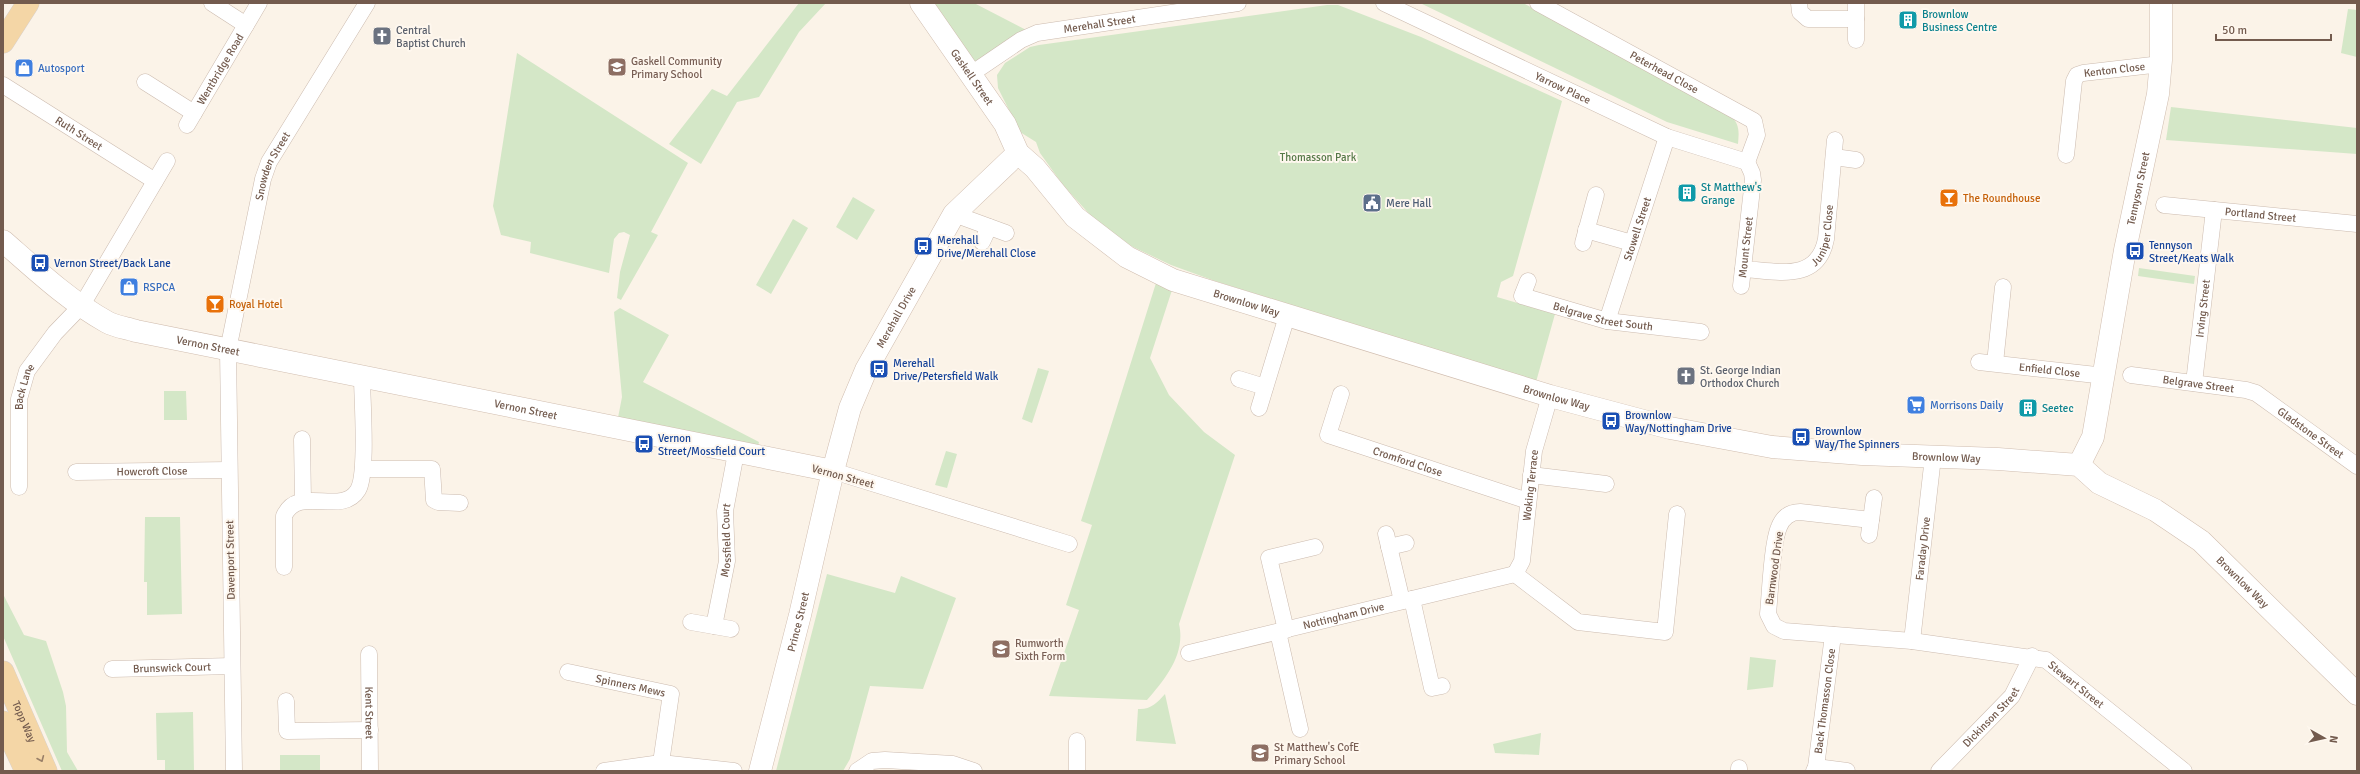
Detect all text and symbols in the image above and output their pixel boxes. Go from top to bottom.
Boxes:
place label: Brownlow Business Centre [1922,8,1997,34]
building icon: Brownlow Business Centre [1897,9,1919,31]
street label: Merehall Street [1062,12,1137,36]
scale bar [2216,16,2331,42]
text: 50 m [2222,23,2247,38]
place label: Central Baptist Church [396,24,466,50]
church icon: Central Baptist Church [371,25,393,47]
street label: Wentbridge Road [194,31,247,107]
street label: Gaskell Street [948,46,996,108]
street label: Peterhead Close [1628,49,1701,96]
place label: Gaskell Community Primary School [631,55,723,81]
school or university icon: Gaskell Community Primary School [606,56,628,78]
shop icon: Autosport [13,57,35,79]
street label: Kenton Close [2083,60,2146,80]
place label: Autosport [38,62,85,75]
street label: Yarrow Place [1533,69,1593,107]
street label: Ruth Street [53,114,105,153]
street label: Snowden Street [253,129,293,202]
street label: Tennyson Street [2124,150,2153,226]
park label: Thomasson Park [1280,151,1357,164]
place label: St Matthew's Grange [1701,181,1762,207]
building icon: St Matthew's Grange [1676,182,1698,204]
bar icon: The Roundhouse [1938,187,1960,209]
public building icon: Mere Hall [1361,192,1383,214]
place label: The Roundhouse [1963,192,2040,205]
street label: Stowell Street [1621,195,1654,262]
place label: Mere Hall [1386,197,1432,210]
street label: Juniper Close [1809,204,1836,269]
street label: Portland Street [2224,205,2297,225]
street label: Mount Street [1736,216,1756,279]
place label: Merehall Drive/Merehall Close [937,234,1036,260]
bus stop icon: Merehall Drive/Merehall Close [912,235,934,257]
place label: Tennyson Street/Keats Walk [2149,239,2234,265]
bus stop icon: Tennyson Street/Keats Walk [2124,240,2146,262]
bus stop icon: Vernon Street/Back Lane [29,252,51,274]
place label: Vernon Street/Back Lane [54,257,171,270]
shop icon: RSPCA [118,276,140,298]
street label: Irving Street [2193,279,2213,338]
place label: RSPCA [143,281,176,294]
street label: Merehall Drive [874,284,919,350]
street label: Brownlow Way [1212,287,1282,320]
bar icon: Royal Hotel [204,293,226,315]
place label: Royal Hotel [229,298,283,311]
street label: Belgrave Street South [1551,299,1654,333]
street label: Vernon Street [175,333,241,359]
place label: Merehall Drive/Petersfield Walk [893,357,999,383]
bus stop icon: Merehall Drive/Petersfield Walk [868,358,890,380]
street label: Enfield Close [2018,360,2081,380]
street label: Back Lane [13,361,37,410]
place label: St. George Indian Orthodox Church [1700,364,1781,390]
church icon: St. George Indian Orthodox Church [1675,365,1697,387]
street label: Belgrave Street [2162,373,2235,395]
street label: Brownlow Way [1521,382,1592,414]
supermarket icon: Morrisons Daily [1905,394,1927,416]
street label: Vernon Street [493,397,559,422]
building icon: Seetec [2017,397,2039,419]
place label: Morrisons Daily [1930,399,2004,412]
place label: Seetec [2042,402,2074,415]
street label: Gladstone Street [2275,405,2346,461]
place label: Brownlow Way/Nottingham Drive [1625,409,1732,435]
bus stop icon: Brownlow Way/Nottingham Drive [1600,410,1622,432]
place label: Brownlow Way/The Spinners [1815,425,1900,451]
bus stop icon: Brownlow Way/The Spinners [1790,426,1812,448]
place label: Vernon Street/Mossfield Court [658,432,765,458]
bus stop icon: Vernon Street/Mossfield Court [633,433,655,455]
street label: Cromford Close [1371,444,1444,479]
street label: Woking Terrace [1520,449,1541,522]
street label: Brownlow Way [1912,450,1982,465]
street label: Vernon Street [810,462,876,491]
street label: Howcroft Close [116,465,188,478]
street label: Mossfield Court [718,502,734,578]
street label: Faraday Drive [1913,516,1933,581]
street label: Davenport Street [223,520,238,600]
street label: Barnwood Drive [1763,530,1786,606]
street label: Brownlow Way [2213,554,2272,612]
street label: Prince Street [785,591,812,653]
street label: Nottingham Drive [1302,600,1386,632]
place label: Rumworth Sixth Form [1015,637,1066,663]
school or university icon: Rumworth Sixth Form [990,638,1012,660]
street label: Back Thomasson Close [1812,647,1838,755]
street label: Stewart Street [2045,658,2107,711]
street label: Brunswick Court [133,661,211,675]
street label: Spinners Mews [594,672,667,700]
street label: Dickinson Street [1960,685,2022,750]
street label: Kent Street [362,686,376,740]
street label: Topp Way [9,699,39,745]
north arrow [2304,718,2344,758]
text: N [2326,735,2340,744]
place label: St Matthew's CofE Primary School [1274,741,1359,767]
school or university icon: St Matthew's CofE Primary School [1249,742,1271,764]
one-way arrow [36,755,44,763]

